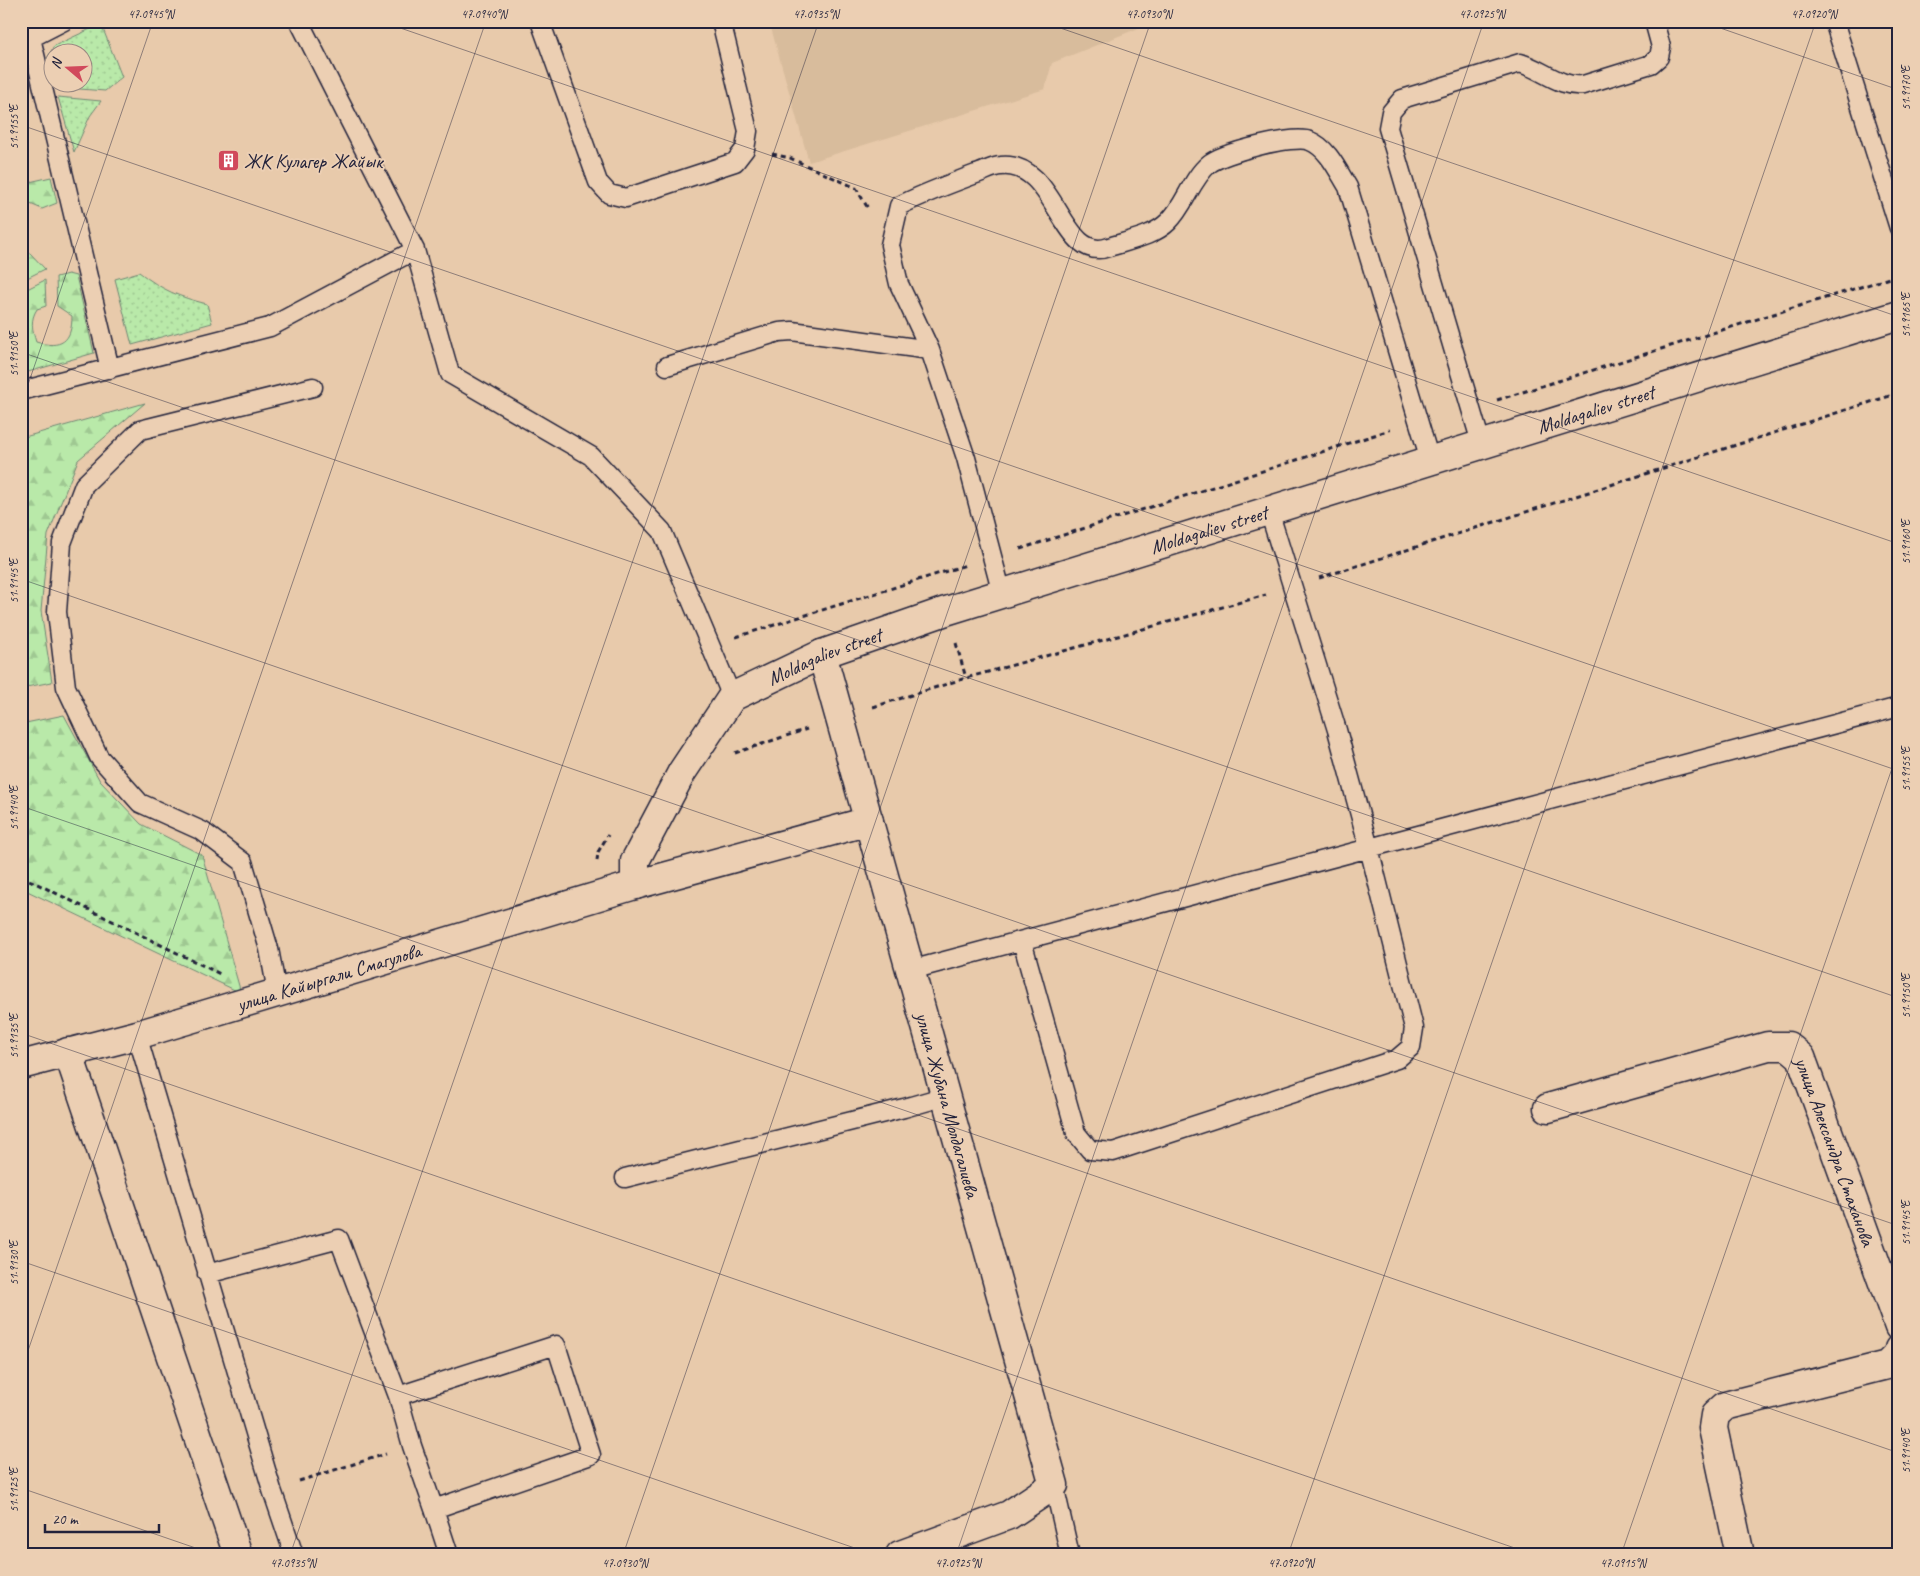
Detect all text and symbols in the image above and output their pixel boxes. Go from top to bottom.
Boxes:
text: 47.0945°N [128,6,175,22]
text: 47.0940°N [461,6,508,22]
text: 47.0935°N [793,6,840,22]
text: 47.0930°N [1126,6,1173,22]
text: 47.0925°N [1459,6,1506,22]
text: 47.0920°N [1791,6,1838,22]
north arrow [42,42,92,92]
text: N [47,55,66,71]
text: 51.9170°E [1898,64,1914,110]
text: 51.9155°E [6,103,22,149]
building icon: ЖК Кулагер Жайык [216,149,240,173]
place label: ЖК Кулагер Жайык [244,149,384,174]
text: 51.9165°E [1898,291,1914,337]
text: 51.9150°E [6,330,22,376]
street label: Moldagaliev street [1534,378,1661,439]
street label: Moldagaliev street [1147,498,1274,559]
text: 51.9160°E [1898,518,1914,564]
text: 51.9145°E [6,557,22,603]
street label: Moldagaliev street [763,621,888,691]
text: 51.9155°E [1898,745,1914,791]
text: 51.9140°E [6,784,22,830]
street label: улица Кайыргали Смагулова [233,937,426,1017]
text: 51.9150°E [1898,972,1914,1018]
street label: улица Жубана Молдагалиева [910,1008,986,1202]
text: 51.9135°E [6,1012,22,1058]
street label: улица Александра Стаханова [1789,1053,1881,1250]
text: 51.9145°E [1898,1199,1914,1245]
text: 51.9130°E [6,1239,22,1285]
text: 51.9140°E [1898,1427,1914,1473]
text: 51.9125°E [6,1466,22,1512]
scale bar [45,1501,159,1533]
text: 20 m [52,1510,79,1529]
text: 47.0935°N [270,1555,317,1571]
text: 47.0930°N [602,1555,649,1571]
text: 47.0925°N [935,1555,982,1571]
text: 47.0920°N [1268,1555,1315,1571]
text: 47.0915°N [1600,1555,1647,1571]

